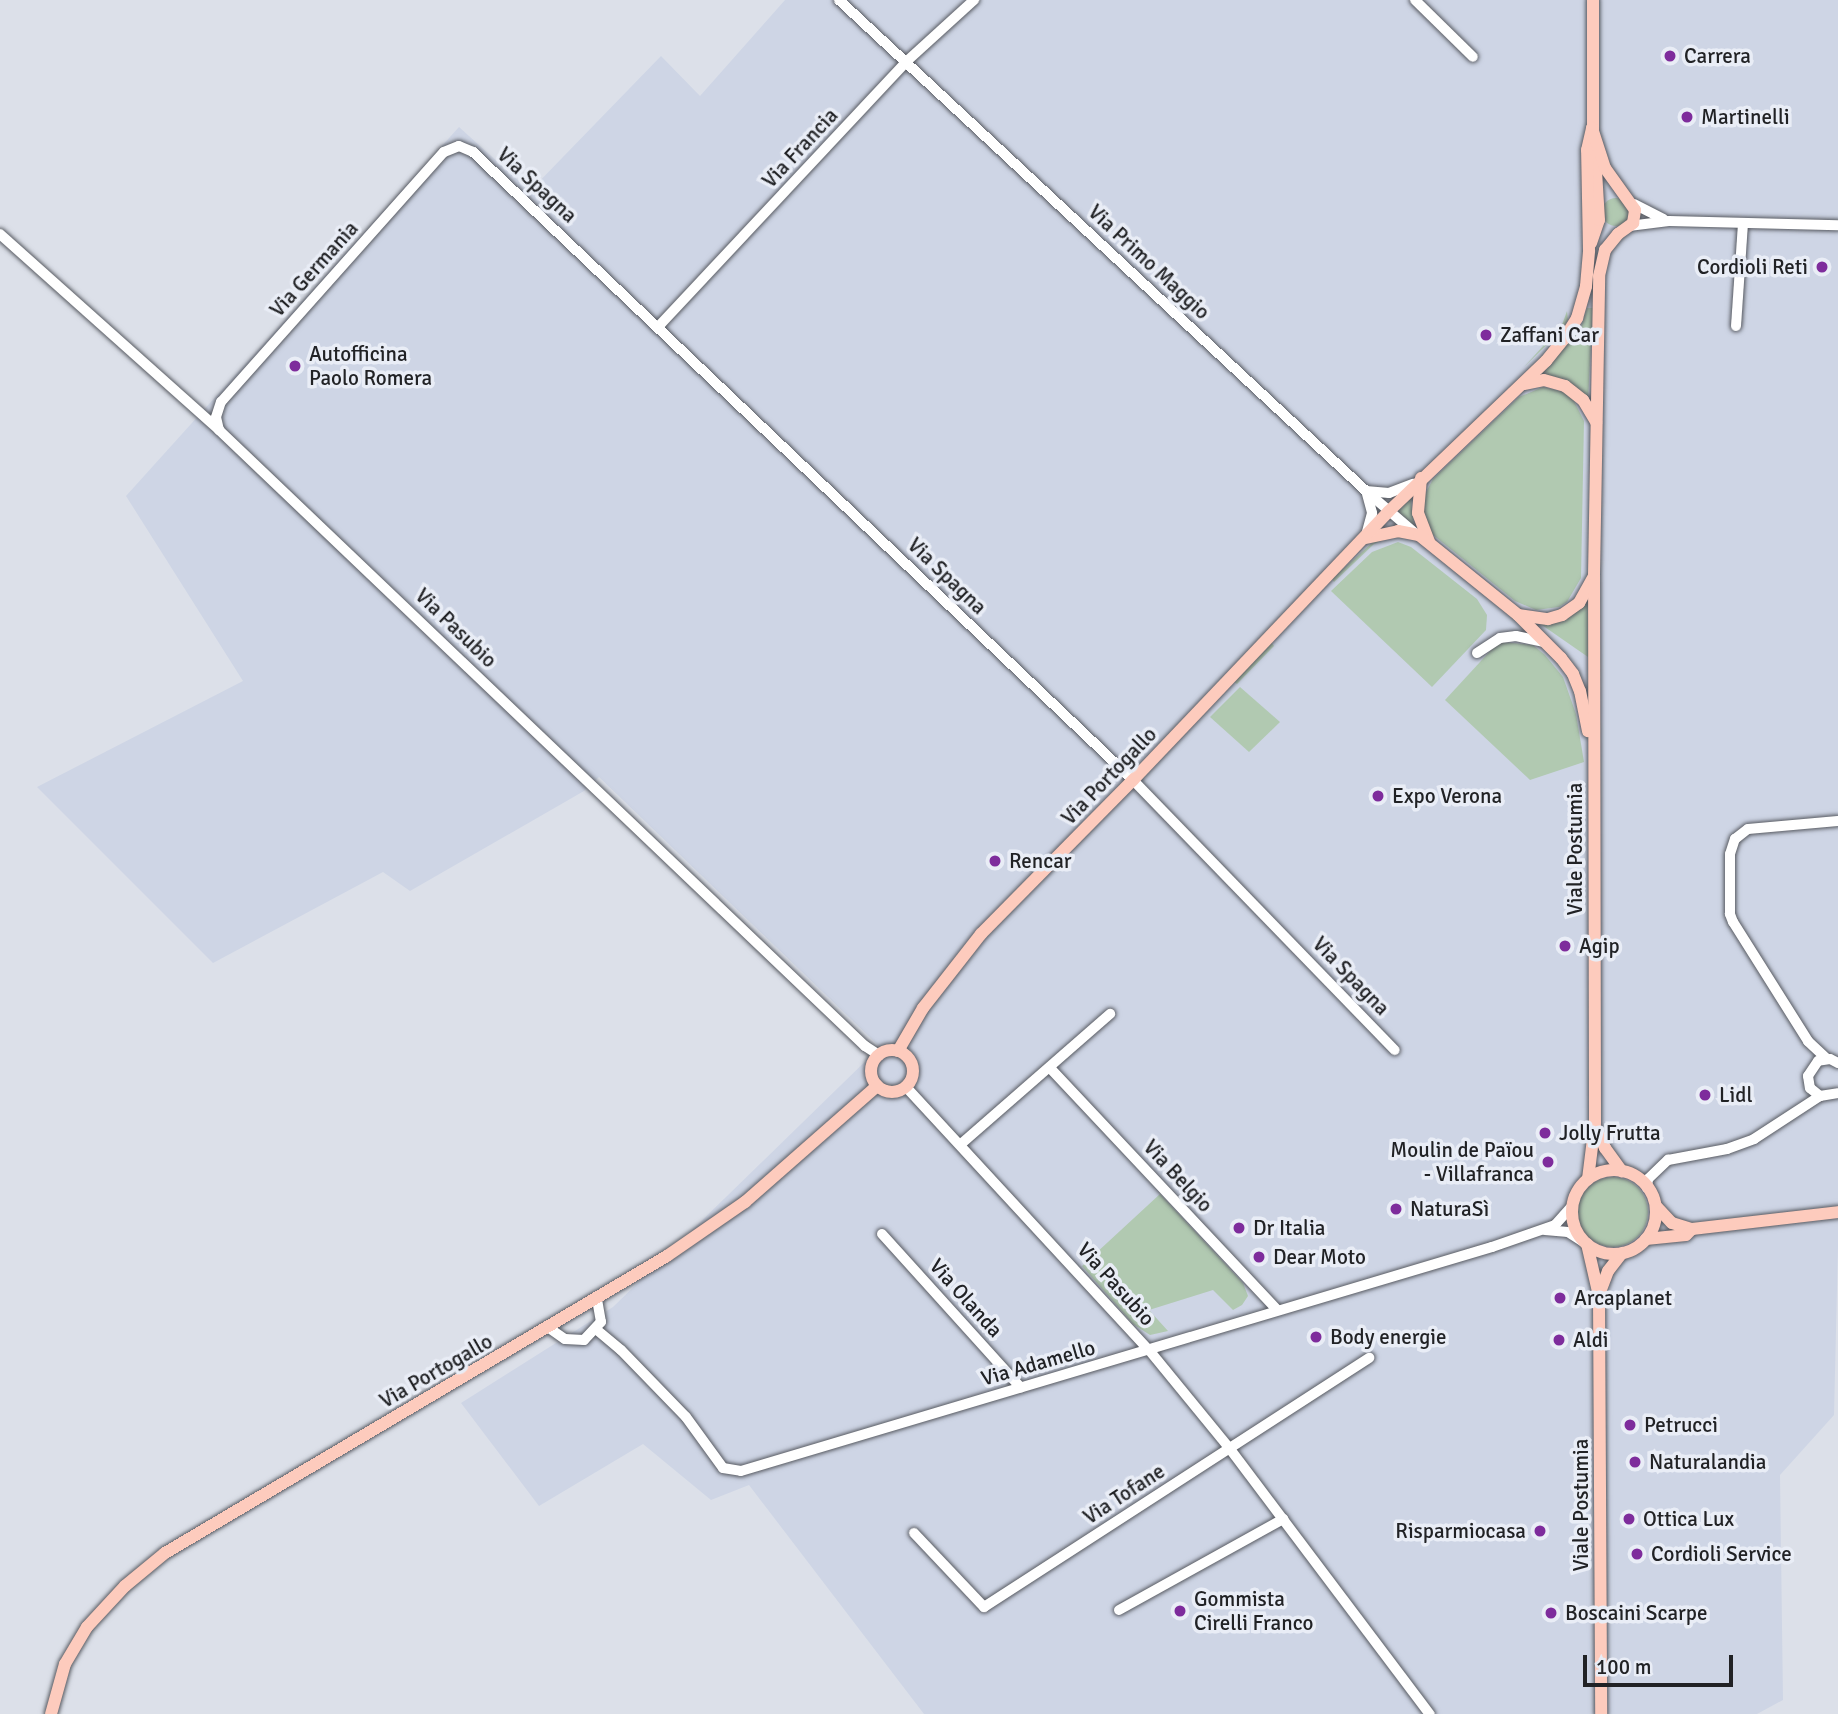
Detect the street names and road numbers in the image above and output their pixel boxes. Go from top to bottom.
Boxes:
street label: Via Francia [757,103,843,193]
street label: Via Spagna [492,142,582,228]
street label: Via Primo Maggio [1083,199,1215,325]
street label: Via Germania [265,216,363,322]
street label: Via Spagna [902,532,992,620]
street label: Via Pasubio [410,583,502,673]
street label: Via Portogallo [1056,722,1162,830]
street label: Viale Postumia [1562,783,1588,915]
street label: Via Spagna [1307,931,1395,1021]
street label: Via Belgio [1138,1135,1218,1217]
street label: Via Pasubio [1072,1237,1160,1331]
street label: Via Olanda [924,1254,1008,1342]
street label: Via Portogallo [375,1329,497,1413]
street label: Via Adamello [978,1335,1098,1391]
street label: Viale Postumia [1568,1439,1594,1571]
street label: Via Tofane [1079,1458,1169,1530]

